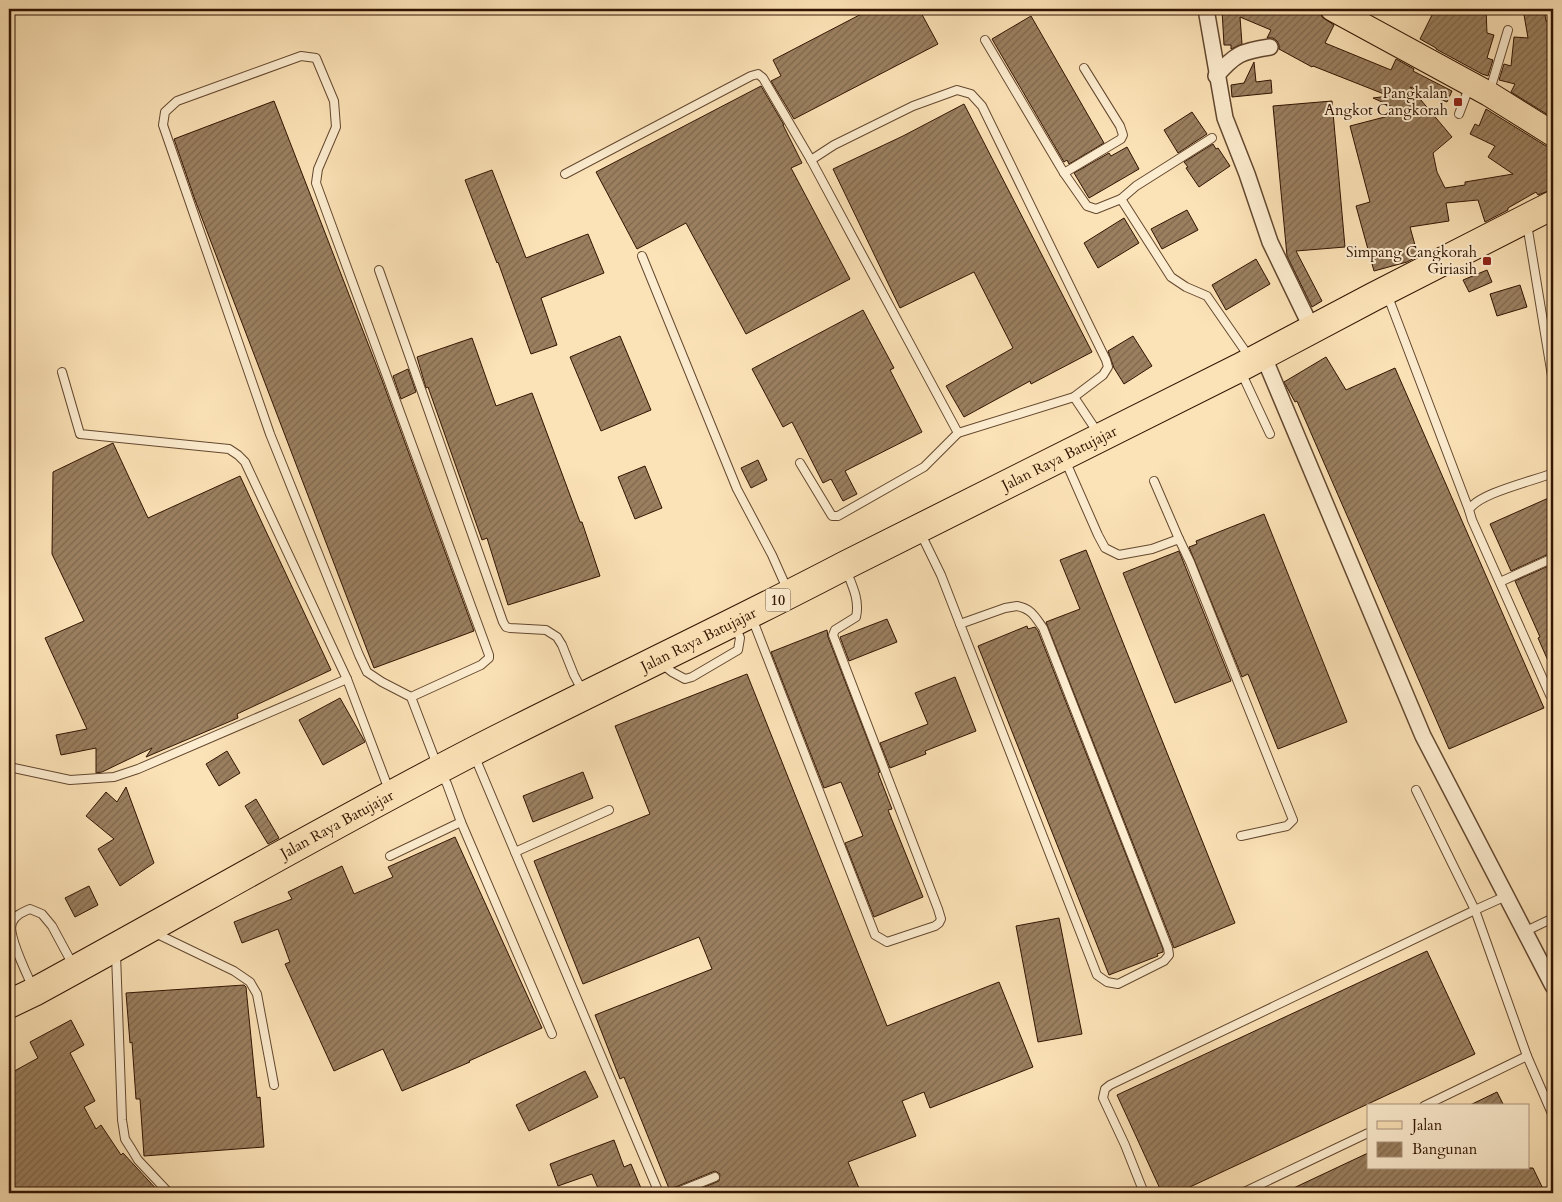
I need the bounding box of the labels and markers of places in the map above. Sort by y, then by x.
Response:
place label: Pangkalan Angkot Cangkorah [1324,83,1449,120]
marker: Pangkalan Angkot Cangkorah [1452,96,1464,108]
place label: Simpang Cangkorah Giriasih [1346,242,1478,279]
marker: Simpang Cangkorah Giriasih [1481,255,1493,267]

